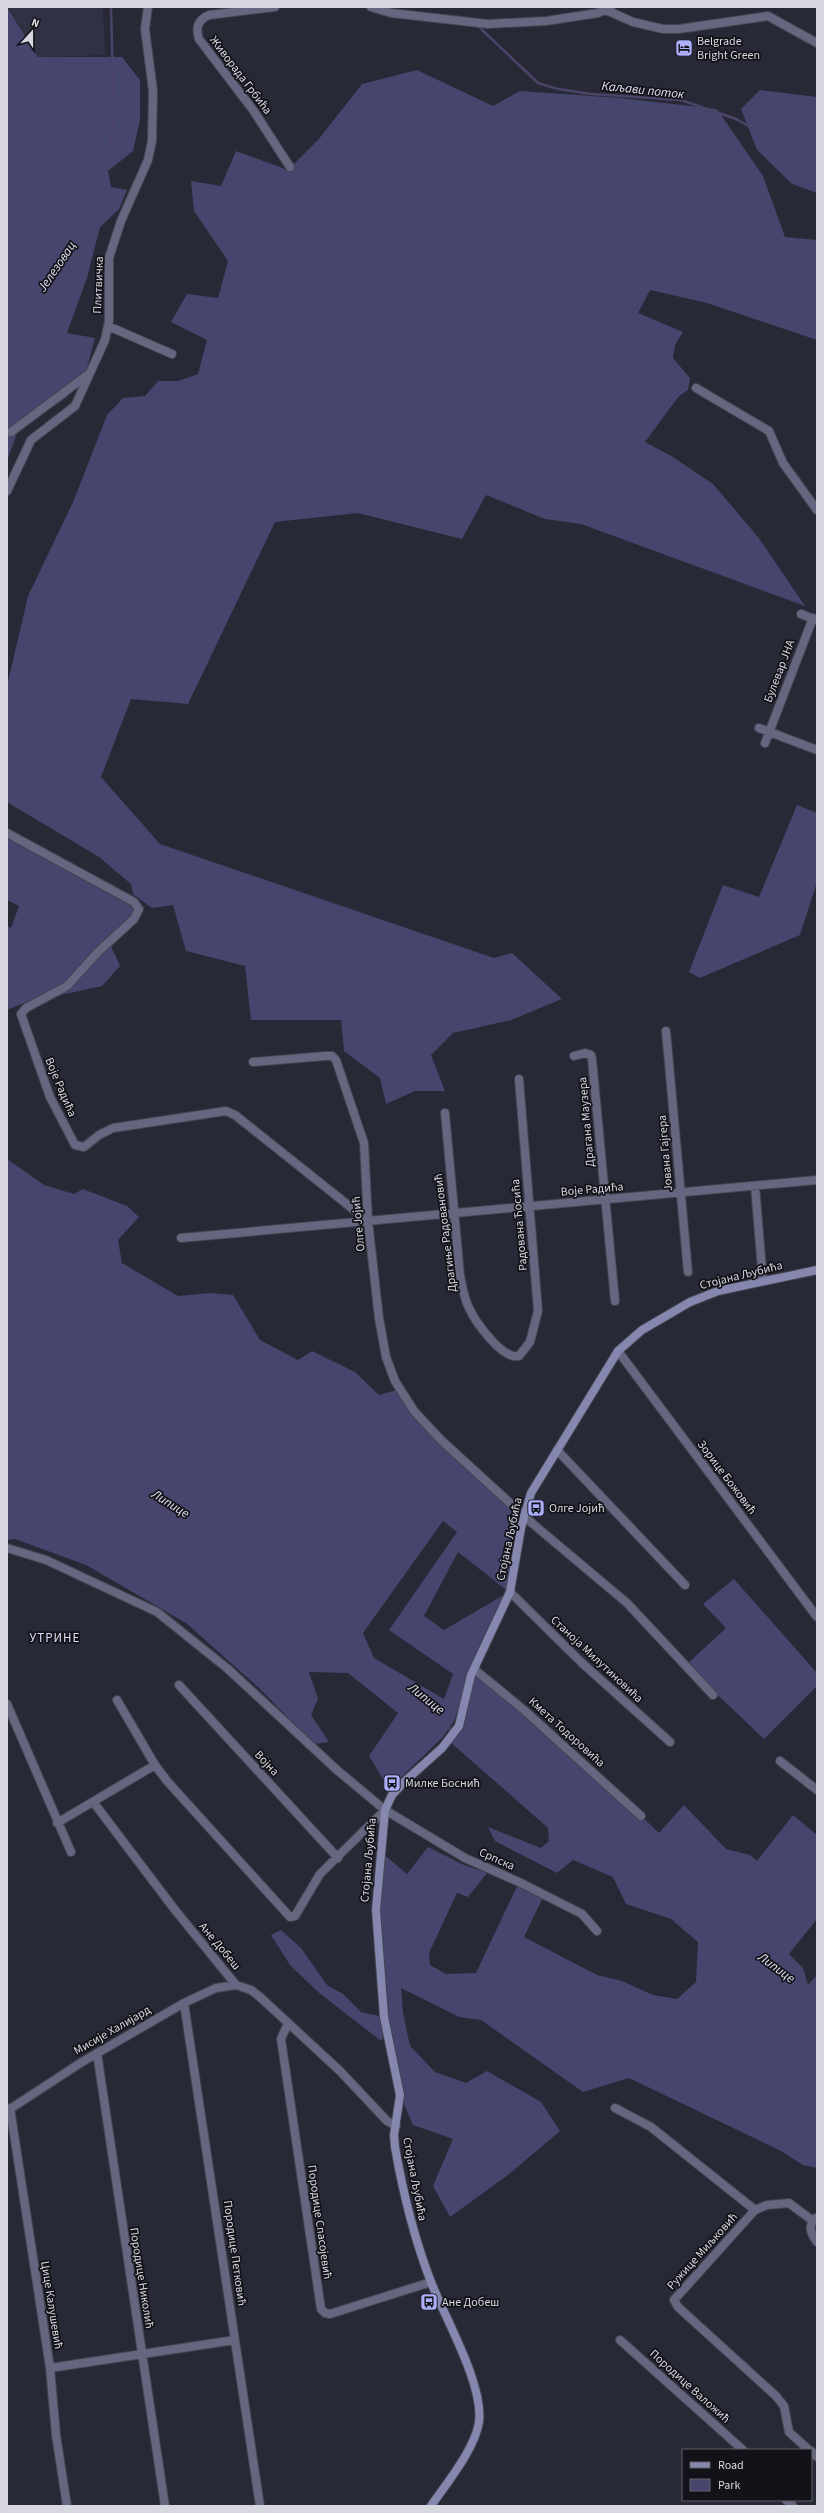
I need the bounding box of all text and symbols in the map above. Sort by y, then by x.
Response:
north arrow [12,12,52,52]
text: N [29,15,42,31]
street label: Живорада Грбића [205,32,276,118]
place label: Belgrade Bright Green [697,33,760,64]
hotel icon: Belgrade Bright Green [674,38,694,58]
water label: Каљави поток [601,77,686,103]
water label: Јелезовац [33,238,80,296]
street label: Плитвичка [89,256,108,314]
street label: Булевар ЈНА [760,637,799,705]
street label: Воје Радића [40,1055,81,1119]
street label: Драгана Маузера [574,1076,599,1168]
street label: Јована Гајгера [654,1114,677,1192]
street label: Драгиње Радовановић [430,1173,461,1293]
street label: Радована Ћосића [507,1178,532,1272]
street label: Воје Радића [560,1178,624,1201]
street label: Олге Јојић [348,1196,369,1252]
street label: Стојана Љубића [698,1257,784,1294]
street label: Зорице Божовић [693,1437,760,1518]
water label: Липице [147,1485,193,1523]
street label: Стојана Љубића [492,1496,527,1582]
bus stop icon: Олге Јојић [526,1498,546,1518]
place label: Олге Јојић [549,1500,605,1517]
street label: Станоја Милутиновића [547,1612,647,1707]
district label: УТРИНЕ [30,1629,80,1647]
water label: Липице [404,1678,448,1719]
street label: Кмета Тодоровића [525,1693,609,1771]
street label: Војна [250,1747,283,1780]
bus stop icon: Милке Боснић [382,1773,402,1793]
place label: Милке Боснић [405,1775,480,1792]
street label: Стојана Љубића [356,1817,381,1903]
street label: Српска [476,1844,517,1875]
street label: Ане Добеш [195,1919,245,1974]
water label: Липице [753,1948,799,1987]
street label: Мисије Халијард [71,2001,154,2059]
street label: Стојана Љубића [398,2136,431,2222]
street label: Породице Спасојевић [303,2164,336,2280]
street label: Породице Петковић [219,2199,250,2307]
street label: Ружице Миљковић [663,2209,742,2294]
street label: Породице Николић [125,2226,158,2330]
street label: Цице Калушевић [36,2260,67,2350]
bus stop icon: Ане Добеш [419,2292,439,2312]
place label: Ане Добеш [442,2294,499,2311]
street label: Породице Валожић [646,2346,734,2427]
legend [682,2449,812,2501]
text: Road [718,2457,744,2474]
text: Park [718,2477,740,2494]

